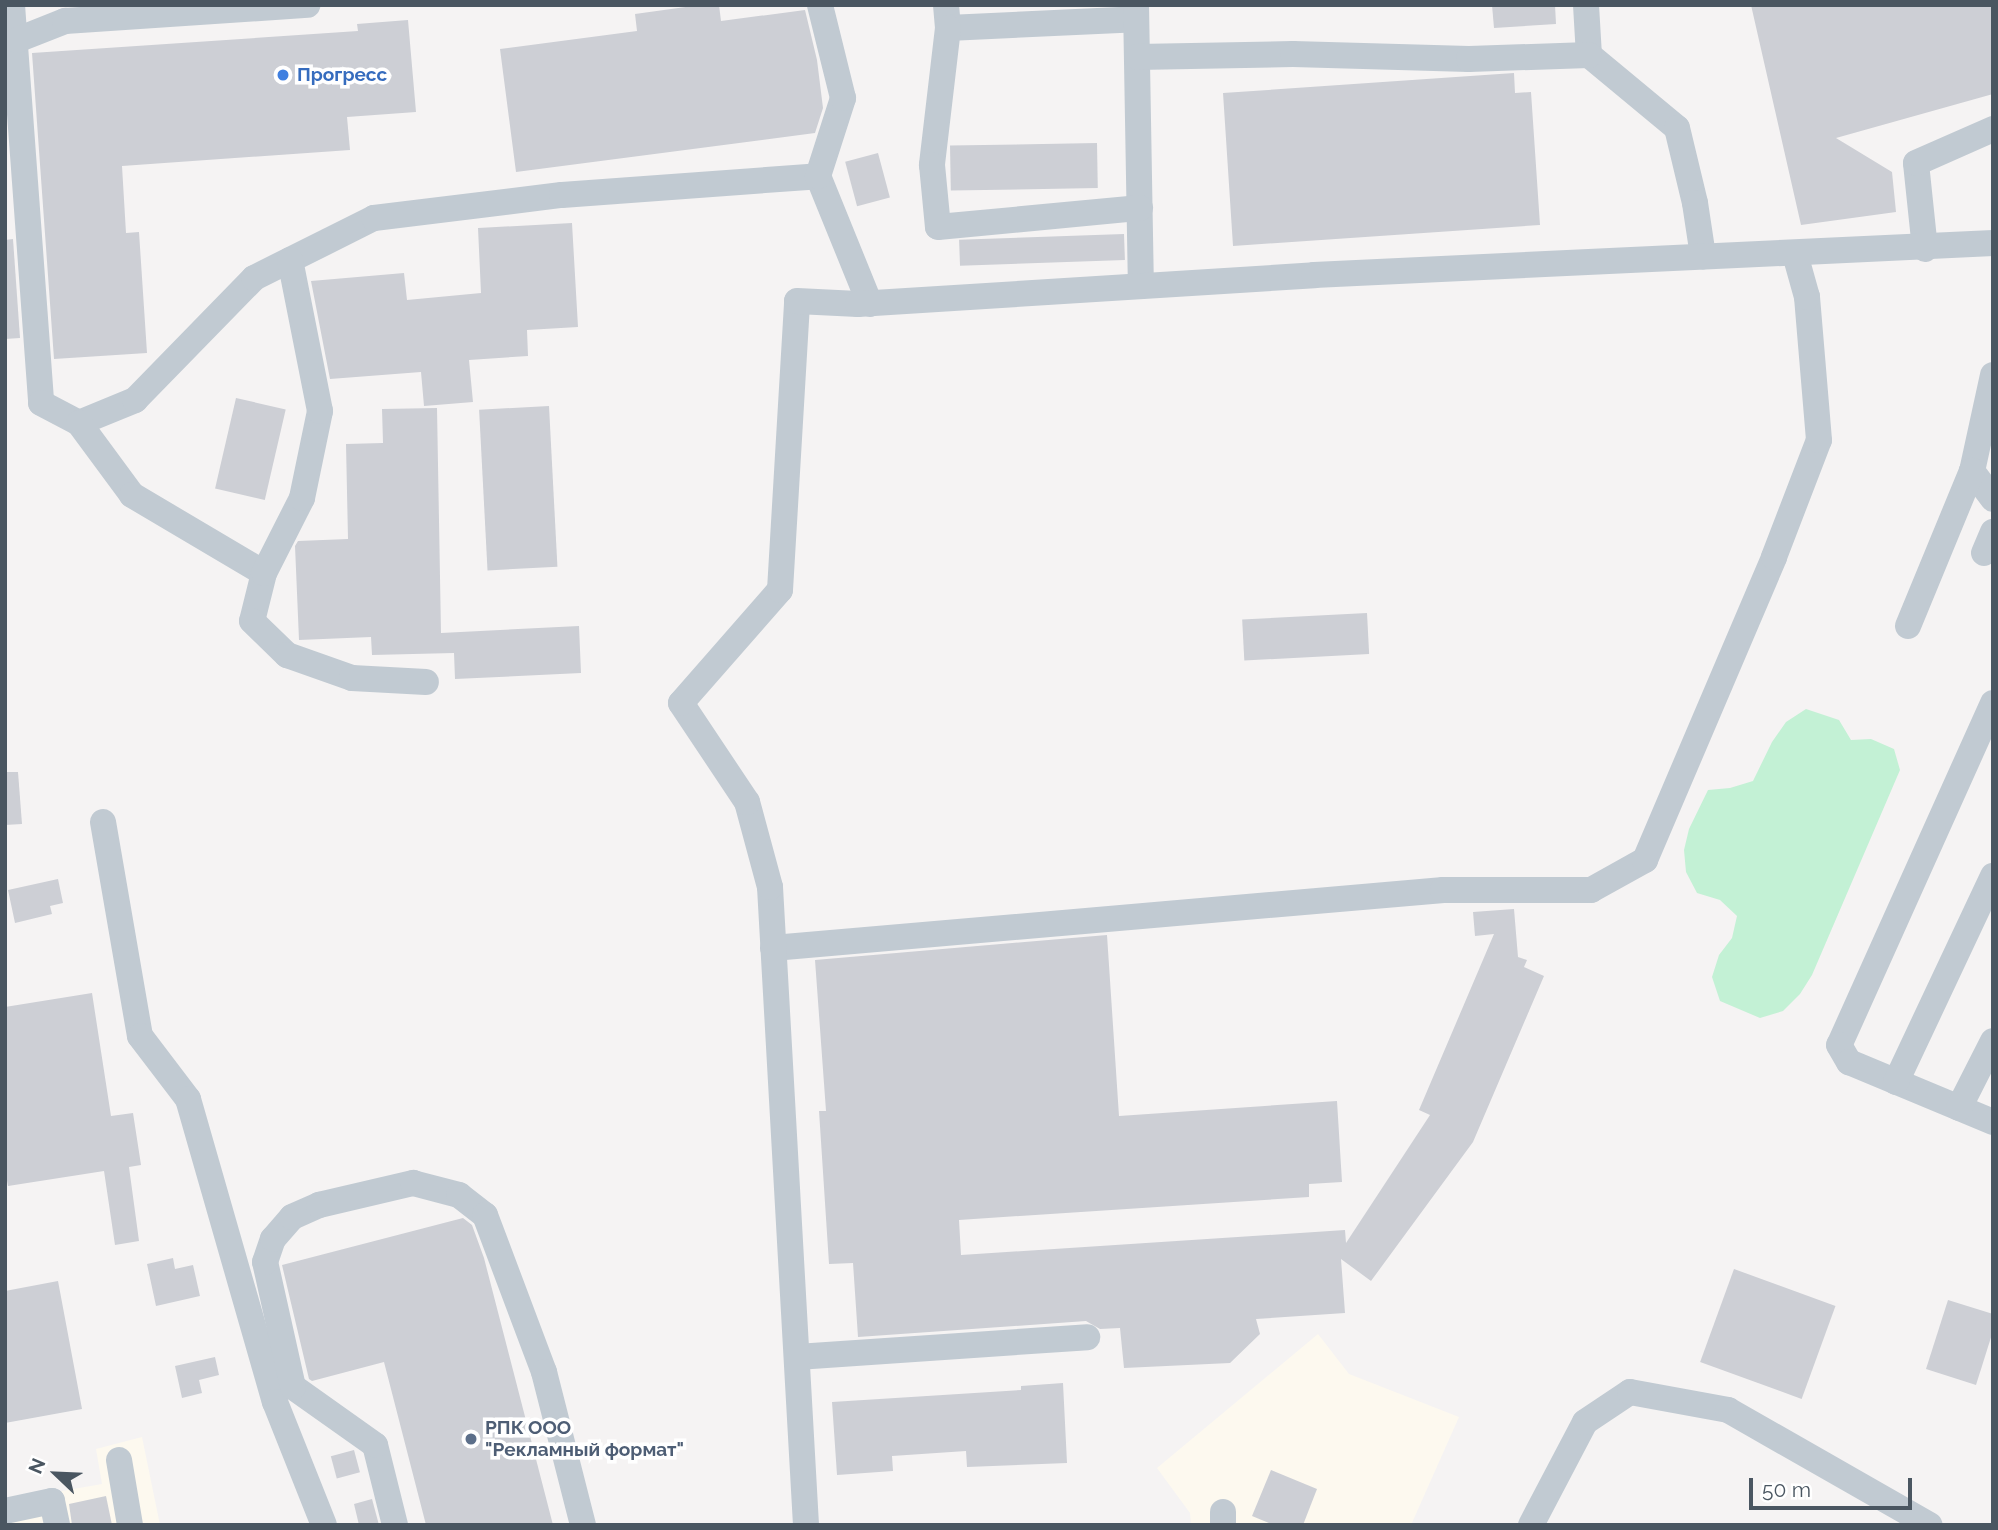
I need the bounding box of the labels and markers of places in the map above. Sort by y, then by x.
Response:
place label: Прогресс [297,64,387,86]
marker: Прогресс [275,67,291,83]
place label: РПК ООО "Рекламный формат" [485,1417,684,1461]
marker: РПК ООО "Рекламный формат" [463,1431,479,1447]

